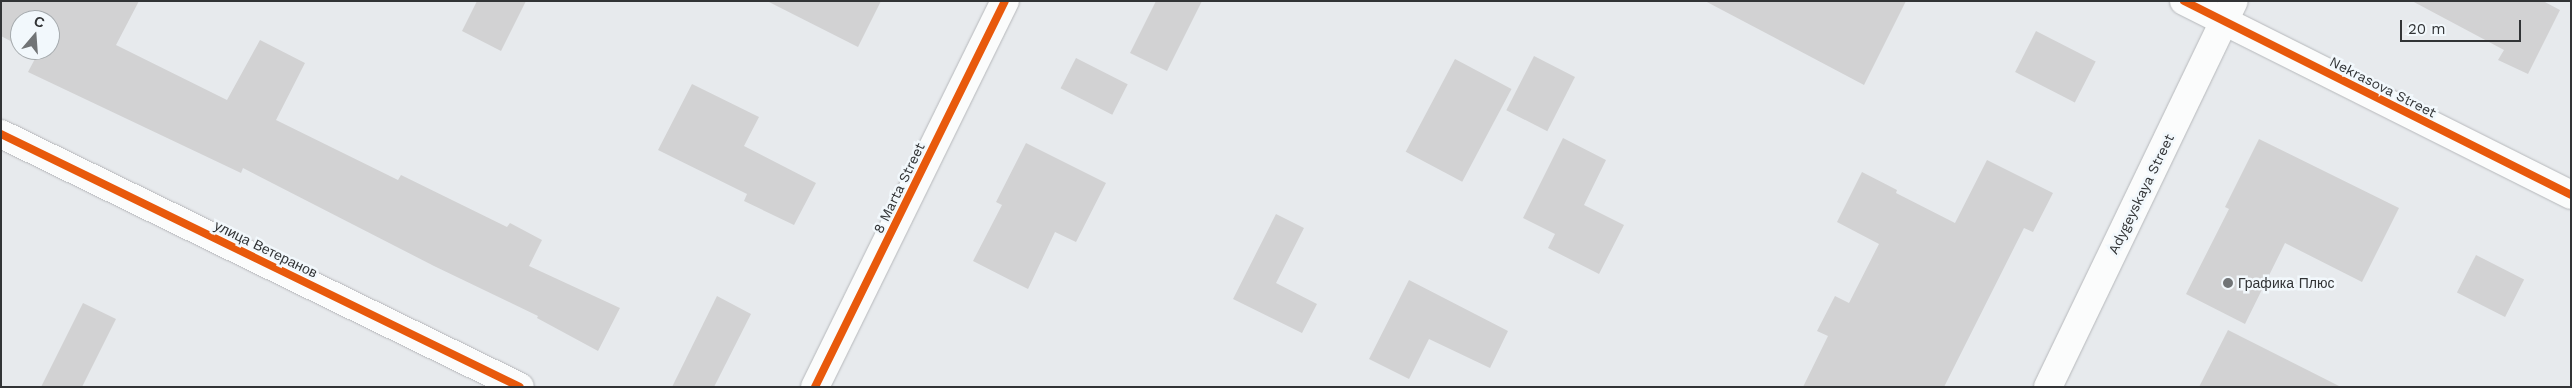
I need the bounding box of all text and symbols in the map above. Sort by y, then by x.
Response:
north arrow [10,10,60,60]
scale bar [2402,10,2523,42]
text: С [32,13,47,31]
text: 20 m [2408,20,2446,38]
street label: Nekrasova Street [2327,53,2439,121]
street label: Adygeyskaya Street [2105,131,2177,257]
street label: 8 Marta Street [870,140,928,236]
street label: улица Ветеранов [212,217,320,281]
place label: Графика Плюс [2238,275,2334,291]
marker: Графика Плюс [2222,277,2234,289]

